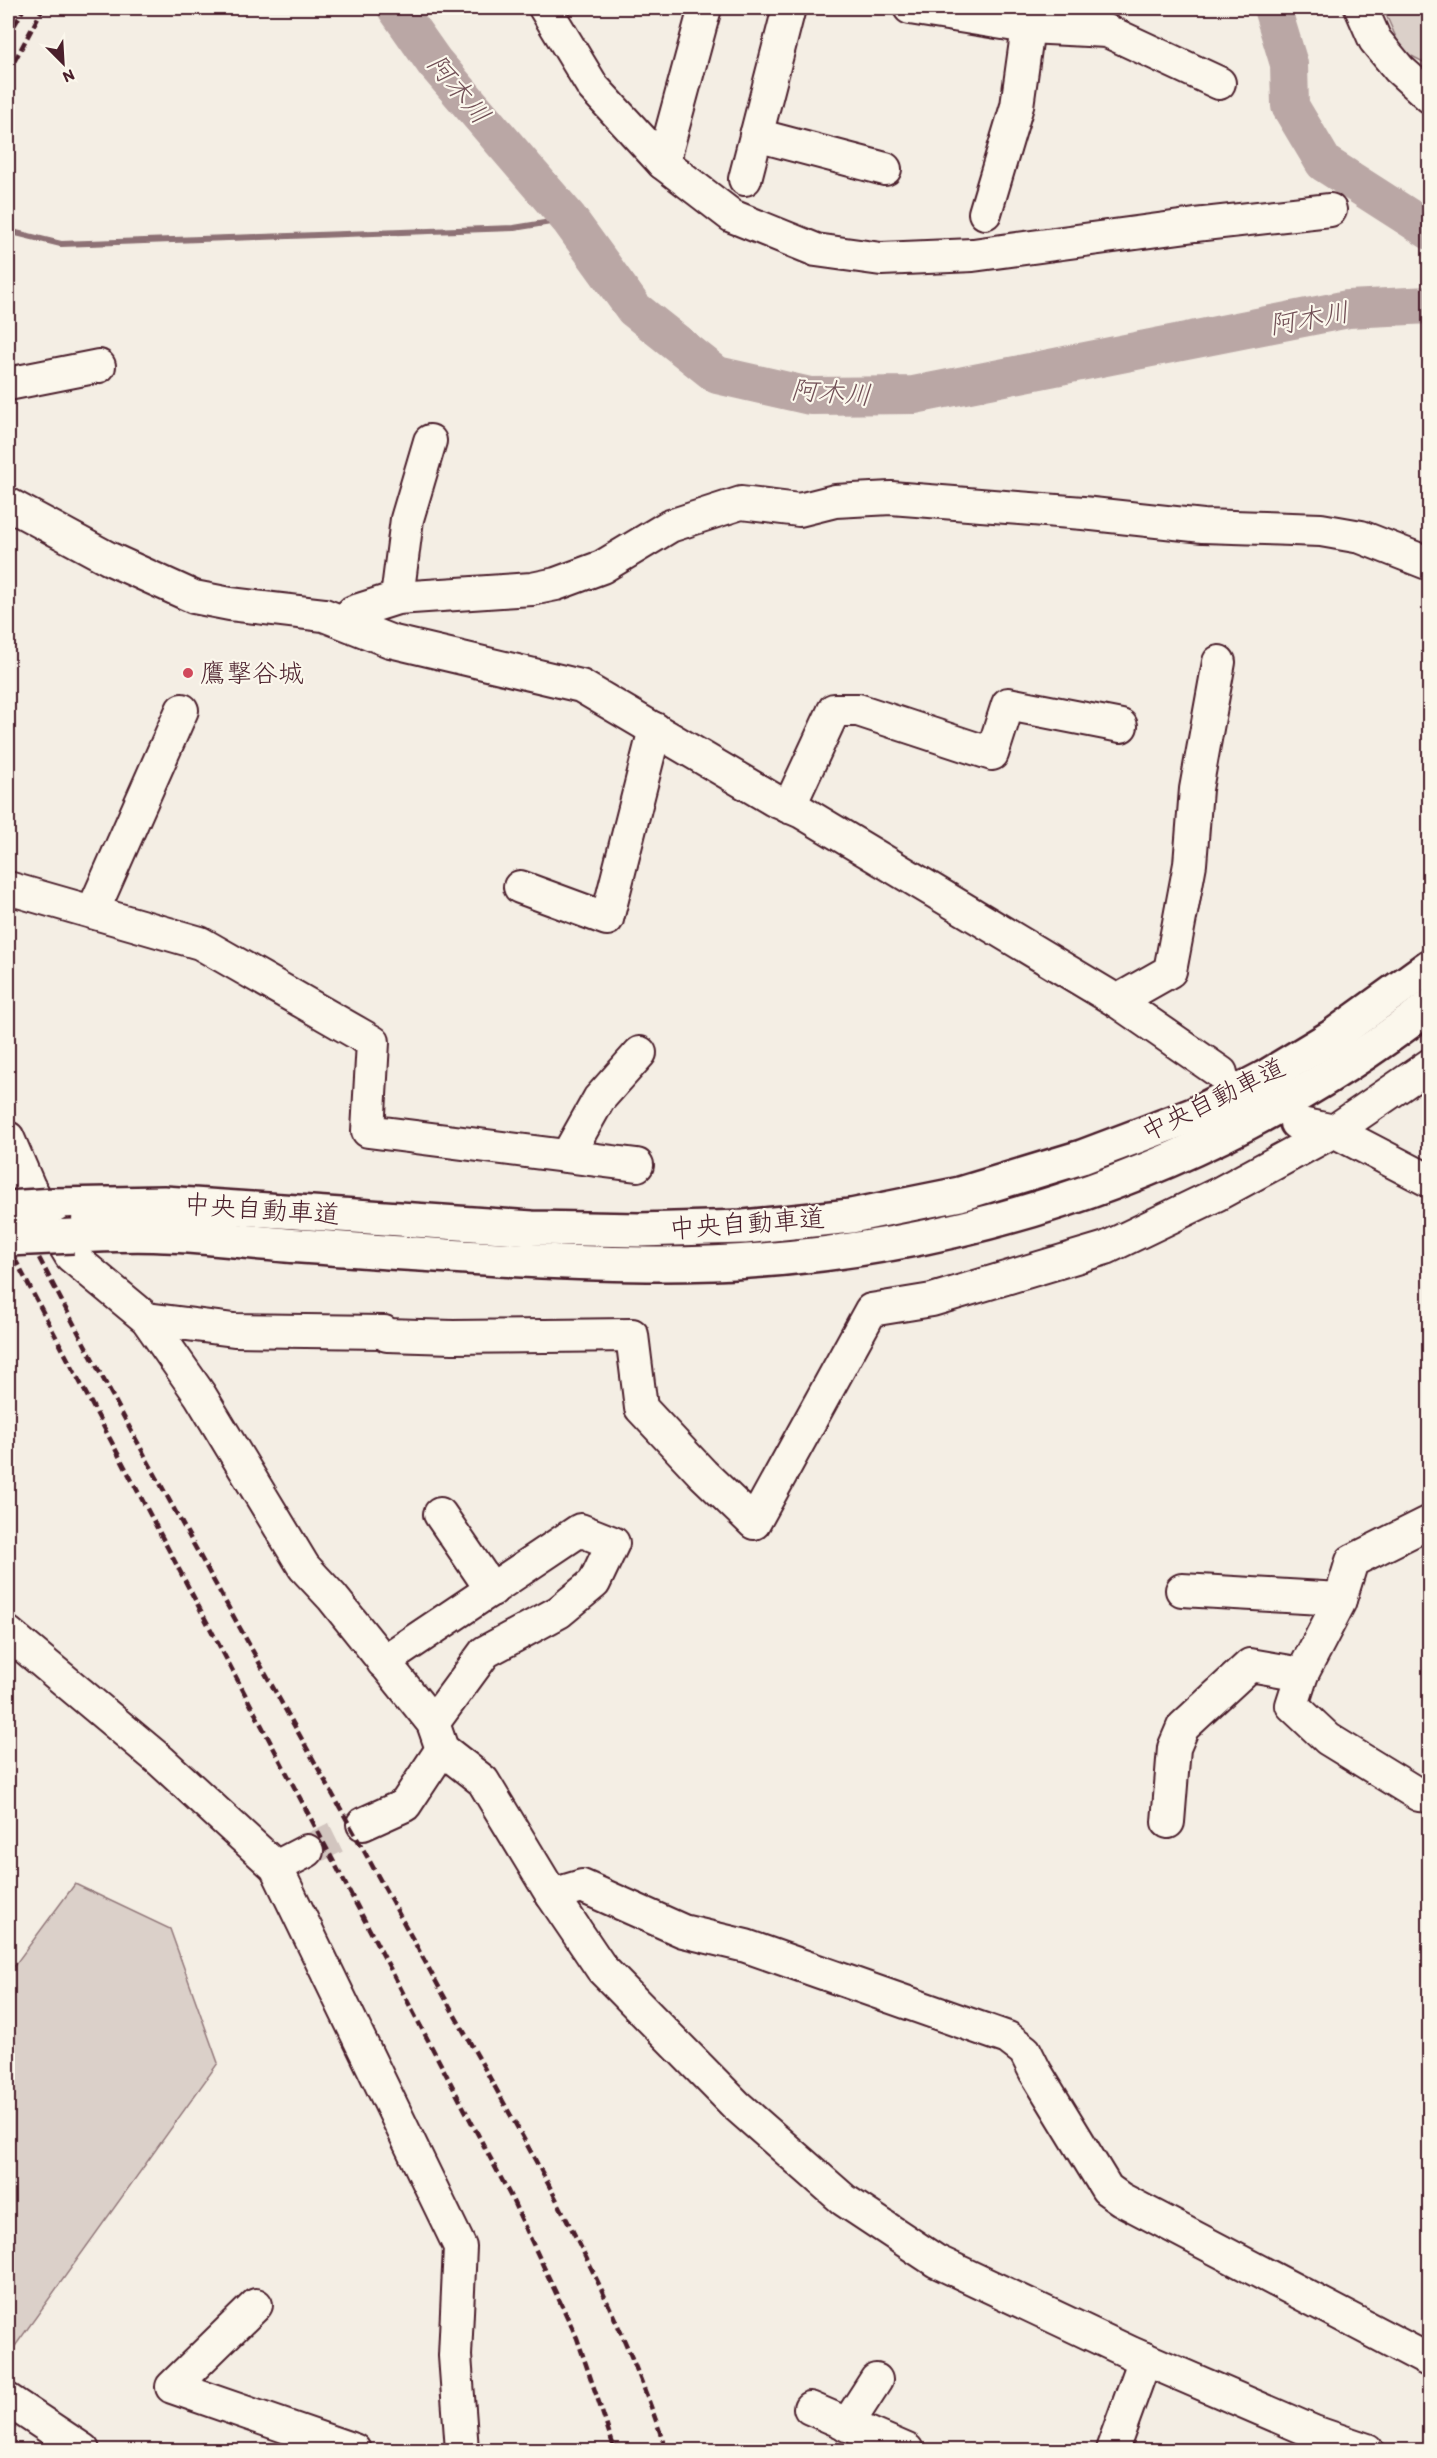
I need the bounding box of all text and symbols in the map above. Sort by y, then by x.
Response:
north arrow [33,33,93,93]
water label: 阿木川 [420,47,498,131]
text: N [60,65,78,87]
water label: 阿木川 [1266,295,1352,341]
water label: 阿木川 [789,373,873,411]
place label: 鷹撃谷城 [200,657,304,689]
marker: 鷹撃谷城 [181,666,195,680]
street label: 中央自動車道 [1136,1050,1290,1148]
street label: 中央自動車道 [183,1188,341,1230]
street label: 中央自動車道 [668,1202,826,1244]

